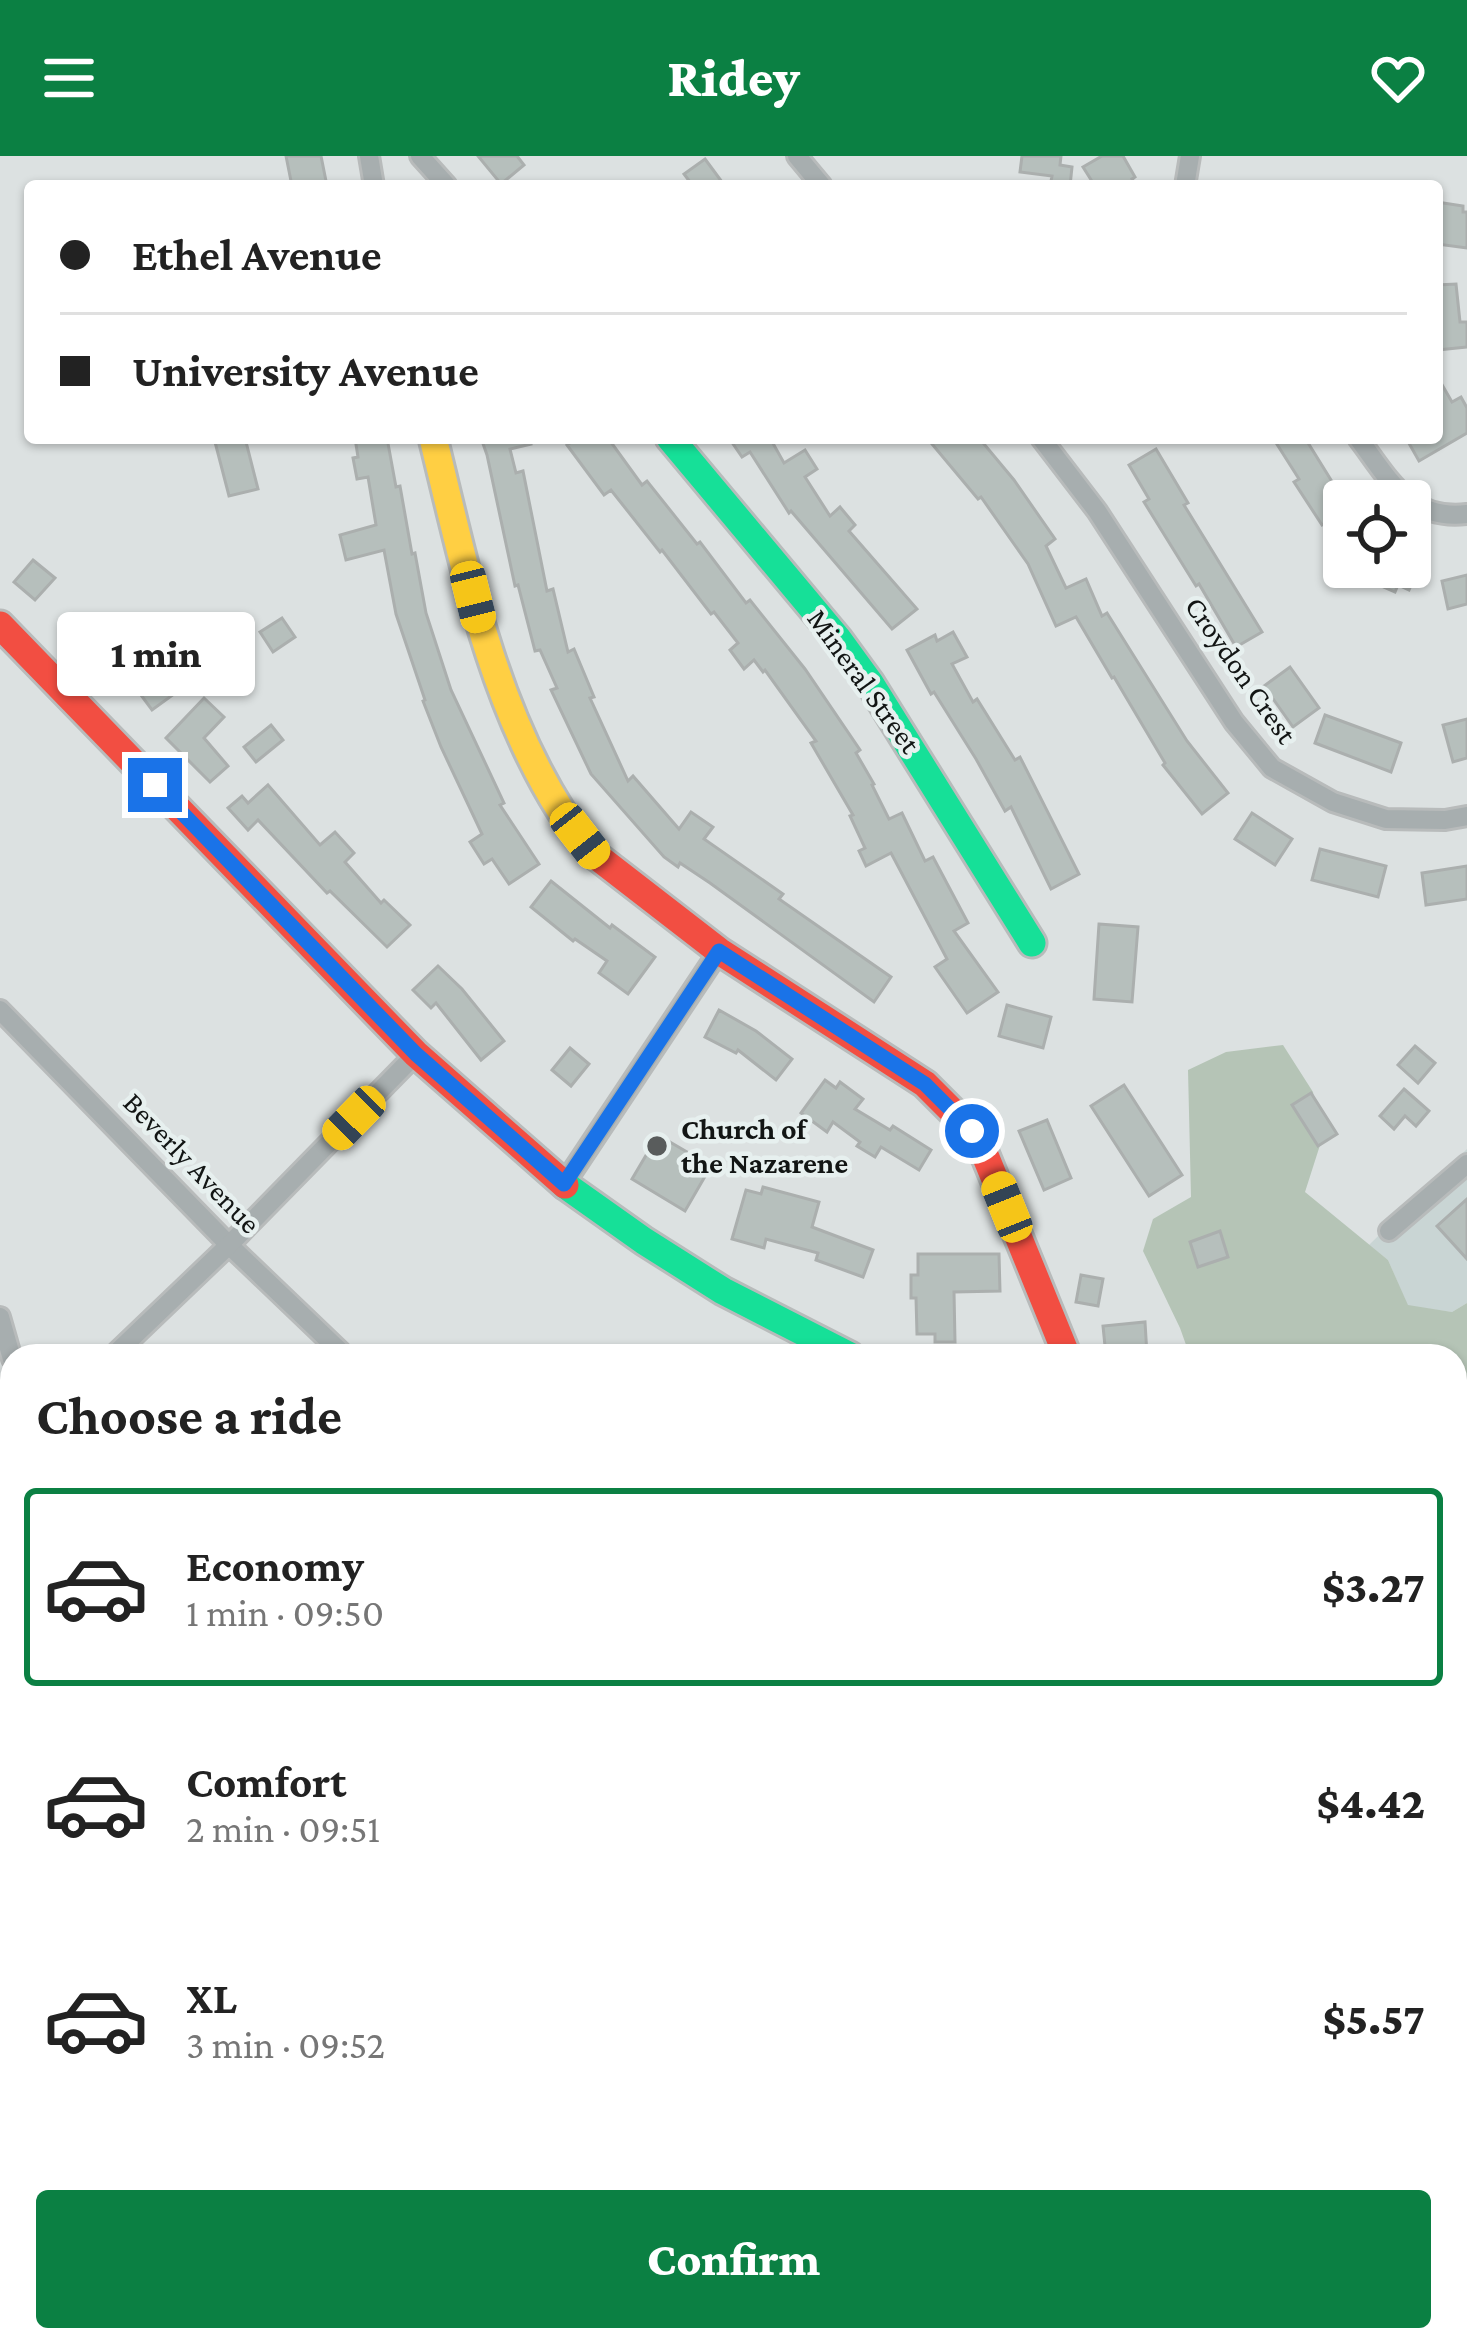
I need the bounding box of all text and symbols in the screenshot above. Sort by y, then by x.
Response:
icon: menu [36,45,102,111]
icon: heart [1365,45,1431,111]
text: Ridey [667,48,800,108]
text: Ethel Avenue [132,230,382,280]
text: University Avenue [132,346,479,396]
map controls [1323,480,1431,588]
button: locate [1323,480,1431,588]
car [447,558,499,636]
street label: Croydon Crest [1178,590,1305,751]
street label: Mineral Street [801,602,928,760]
callout: 1 min [56,611,254,695]
text: 1 min [110,632,202,675]
route end [128,758,182,812]
car [544,797,616,875]
car [316,1080,392,1156]
street label: Beverly Avenue [116,1086,268,1240]
route start [945,1104,999,1158]
place label: Church of the Nazarene [681,1112,848,1179]
marker: Church of the Nazarene [644,1133,670,1159]
car [977,1167,1037,1247]
text: Choose a ride [36,1386,342,1446]
icon: car [42,1533,150,1641]
text: Economy [186,1541,364,1591]
text: $3.27 [1322,1562,1425,1612]
text: 1 min · 09:50 [186,1591,384,1634]
icon: car [42,1749,150,1857]
text: Comfort [186,1757,347,1807]
text: $4.42 [1316,1778,1425,1828]
text: 2 min · 09:51 [186,1807,380,1850]
icon: car [42,1965,150,2073]
text: XL [186,1973,237,2023]
text: $5.57 [1322,1994,1425,2044]
text: 3 min · 09:52 [186,2023,385,2066]
button: Confirm [36,2190,1431,2328]

